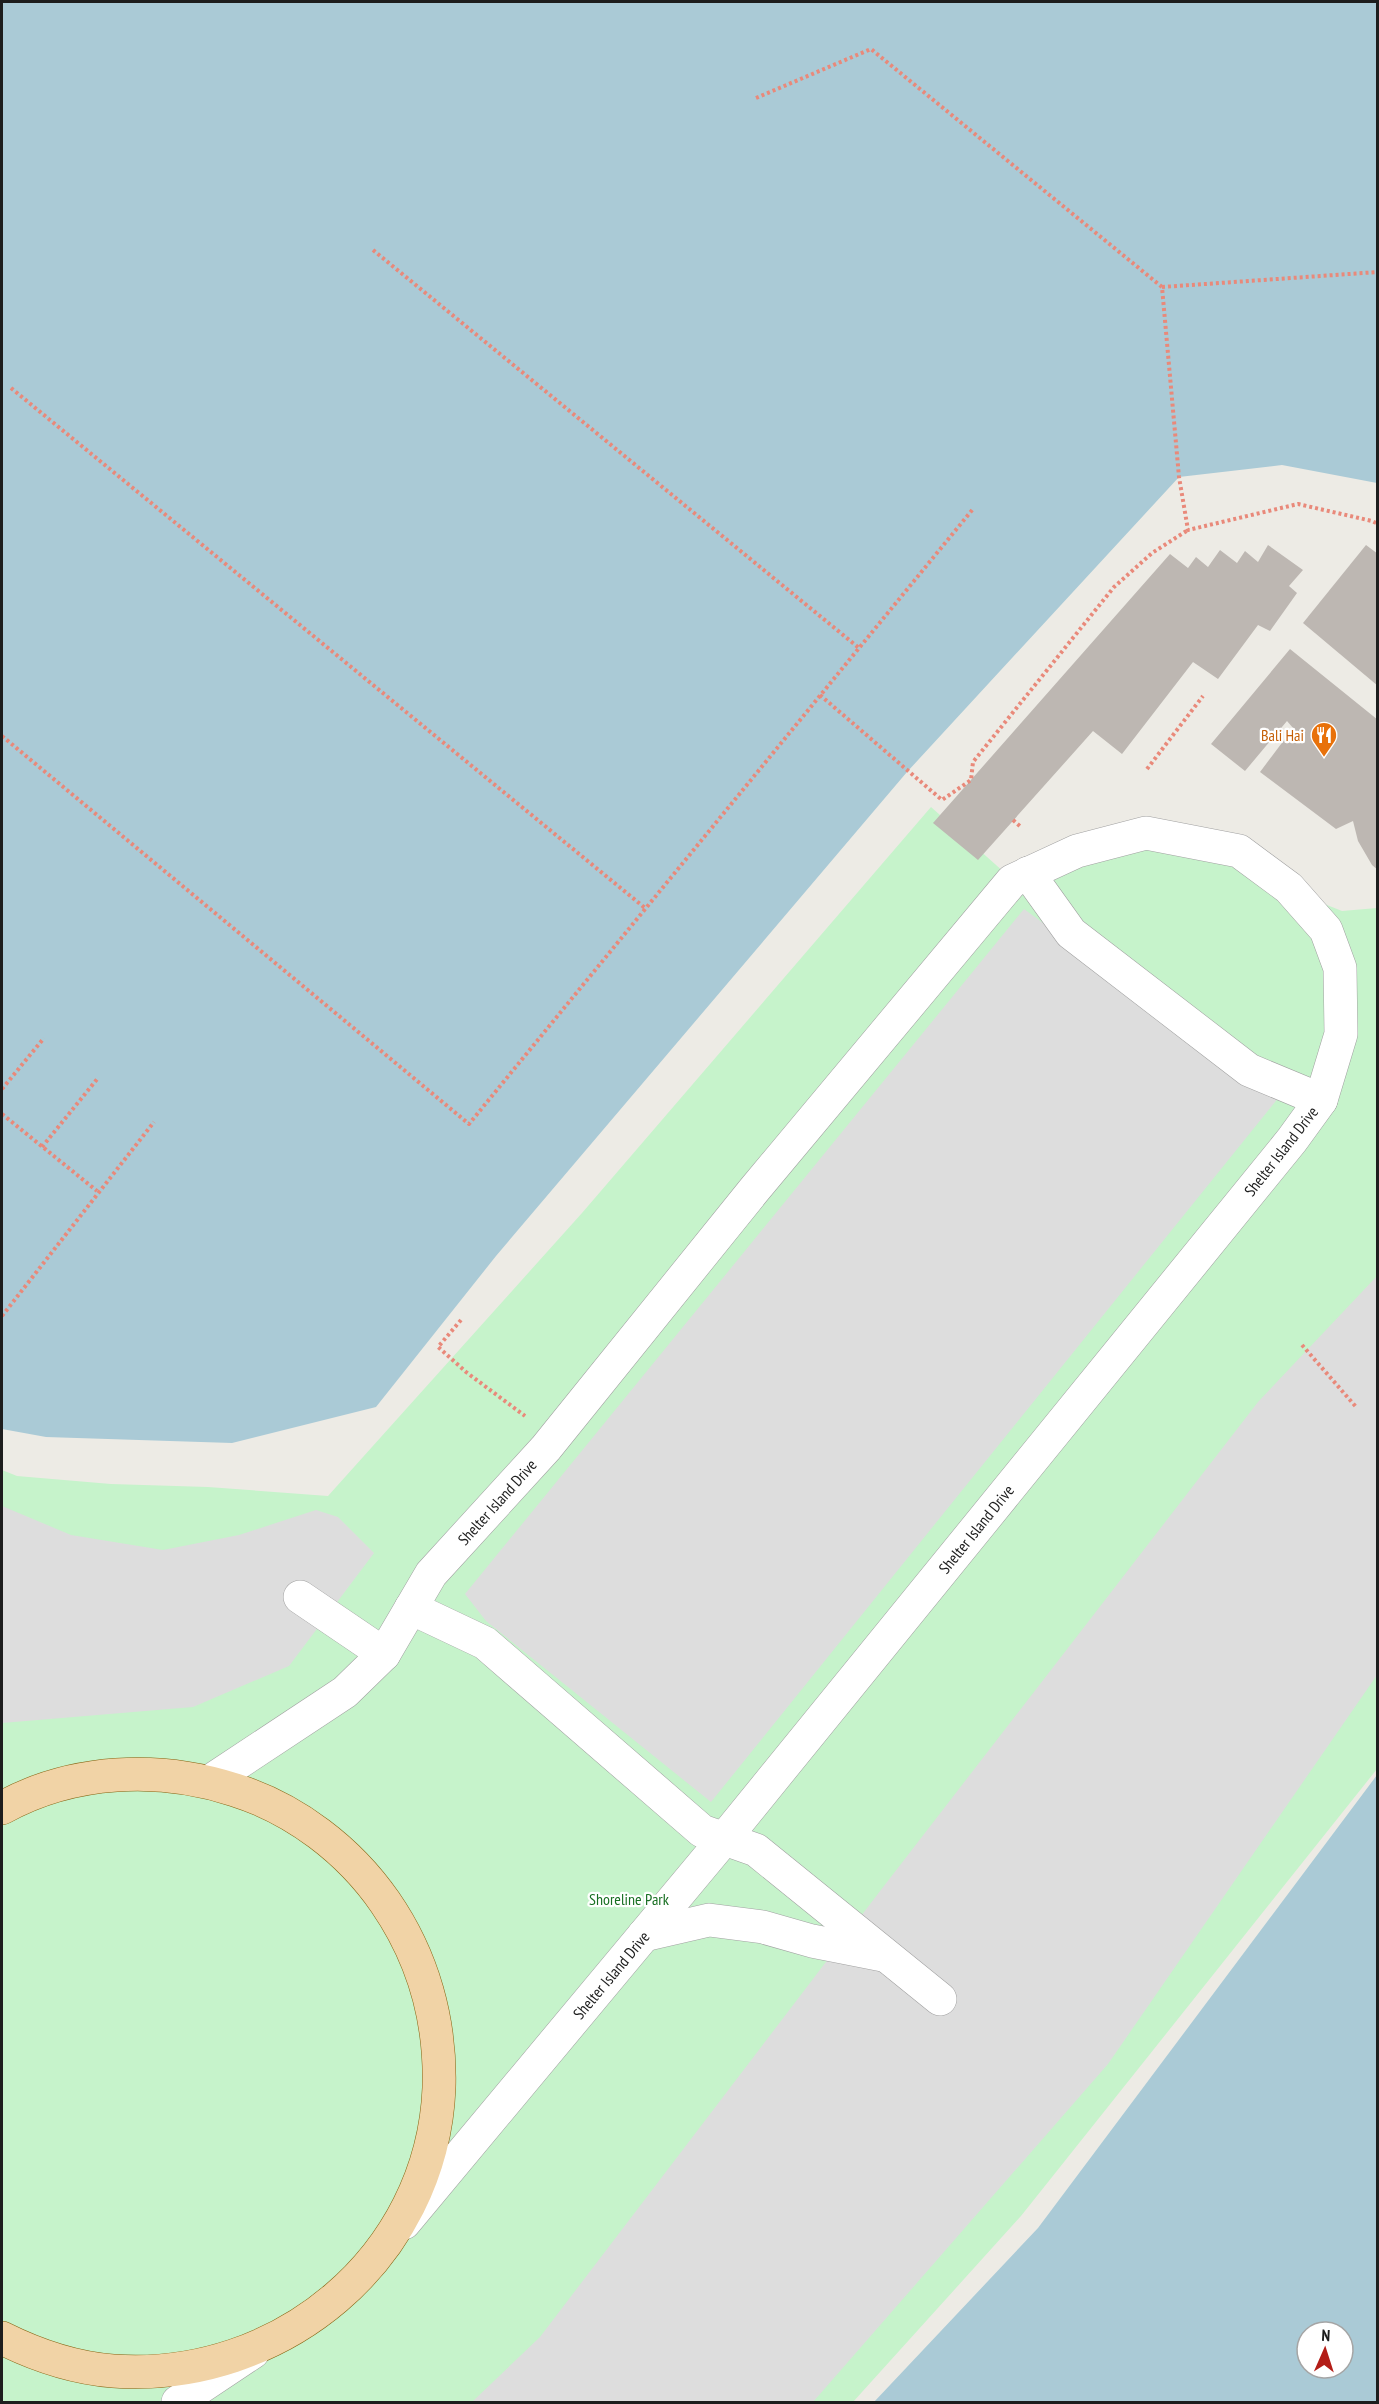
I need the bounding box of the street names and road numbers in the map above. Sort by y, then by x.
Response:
street label: Shelter Island Drive [1240,1102,1322,1200]
street label: Shelter Island Drive [453,1455,541,1549]
street label: Shelter Island Drive [934,1481,1018,1577]
street label: Shelter Island Drive [568,1927,654,2023]

